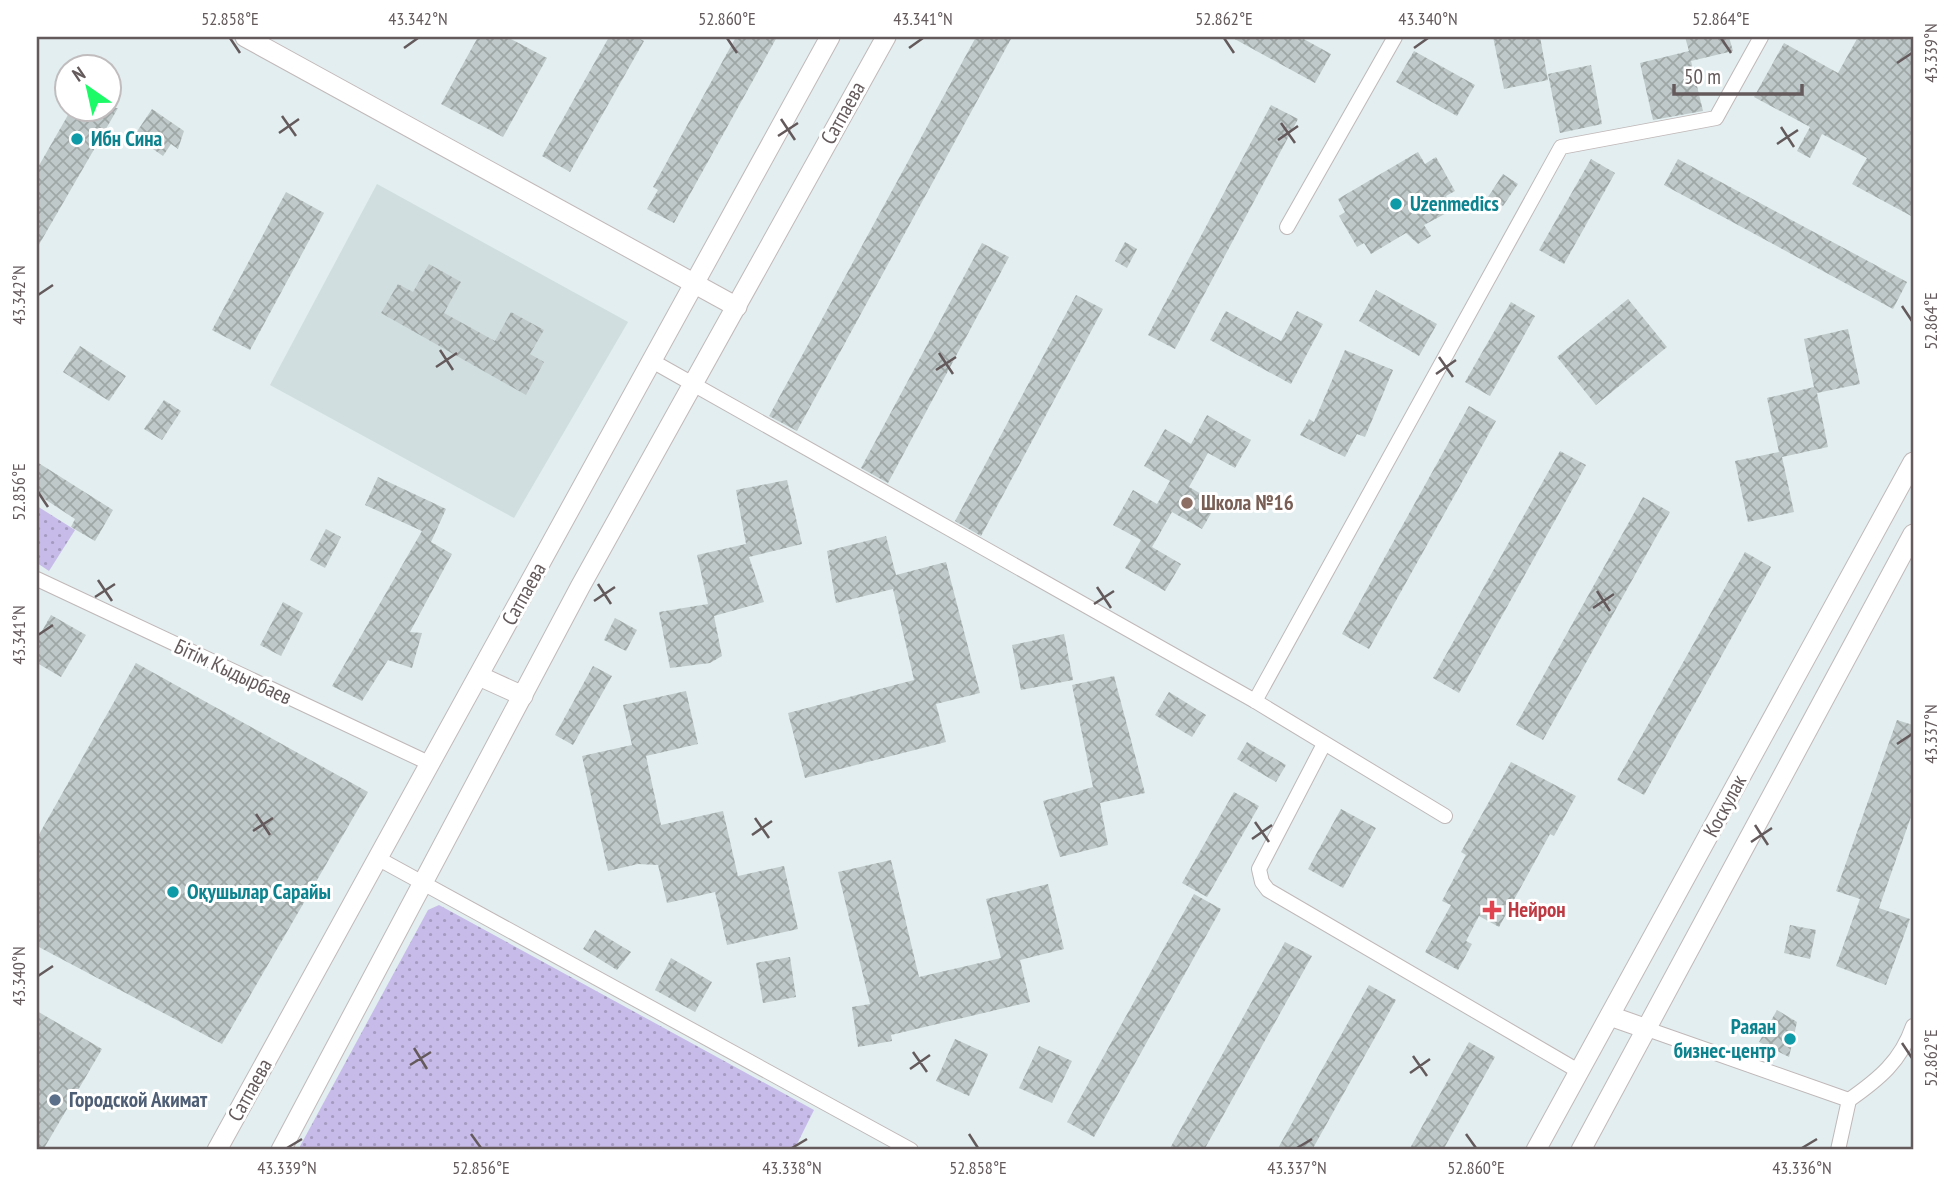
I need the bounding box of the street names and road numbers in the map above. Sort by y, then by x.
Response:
street label: Сатпаева [814,77,871,149]
street label: Сатпаева [495,558,552,630]
street label: Бiтiм Кыдырбаев [170,633,296,711]
street label: Коскулак [1697,770,1752,842]
street label: Сатпаева [221,1054,278,1126]

